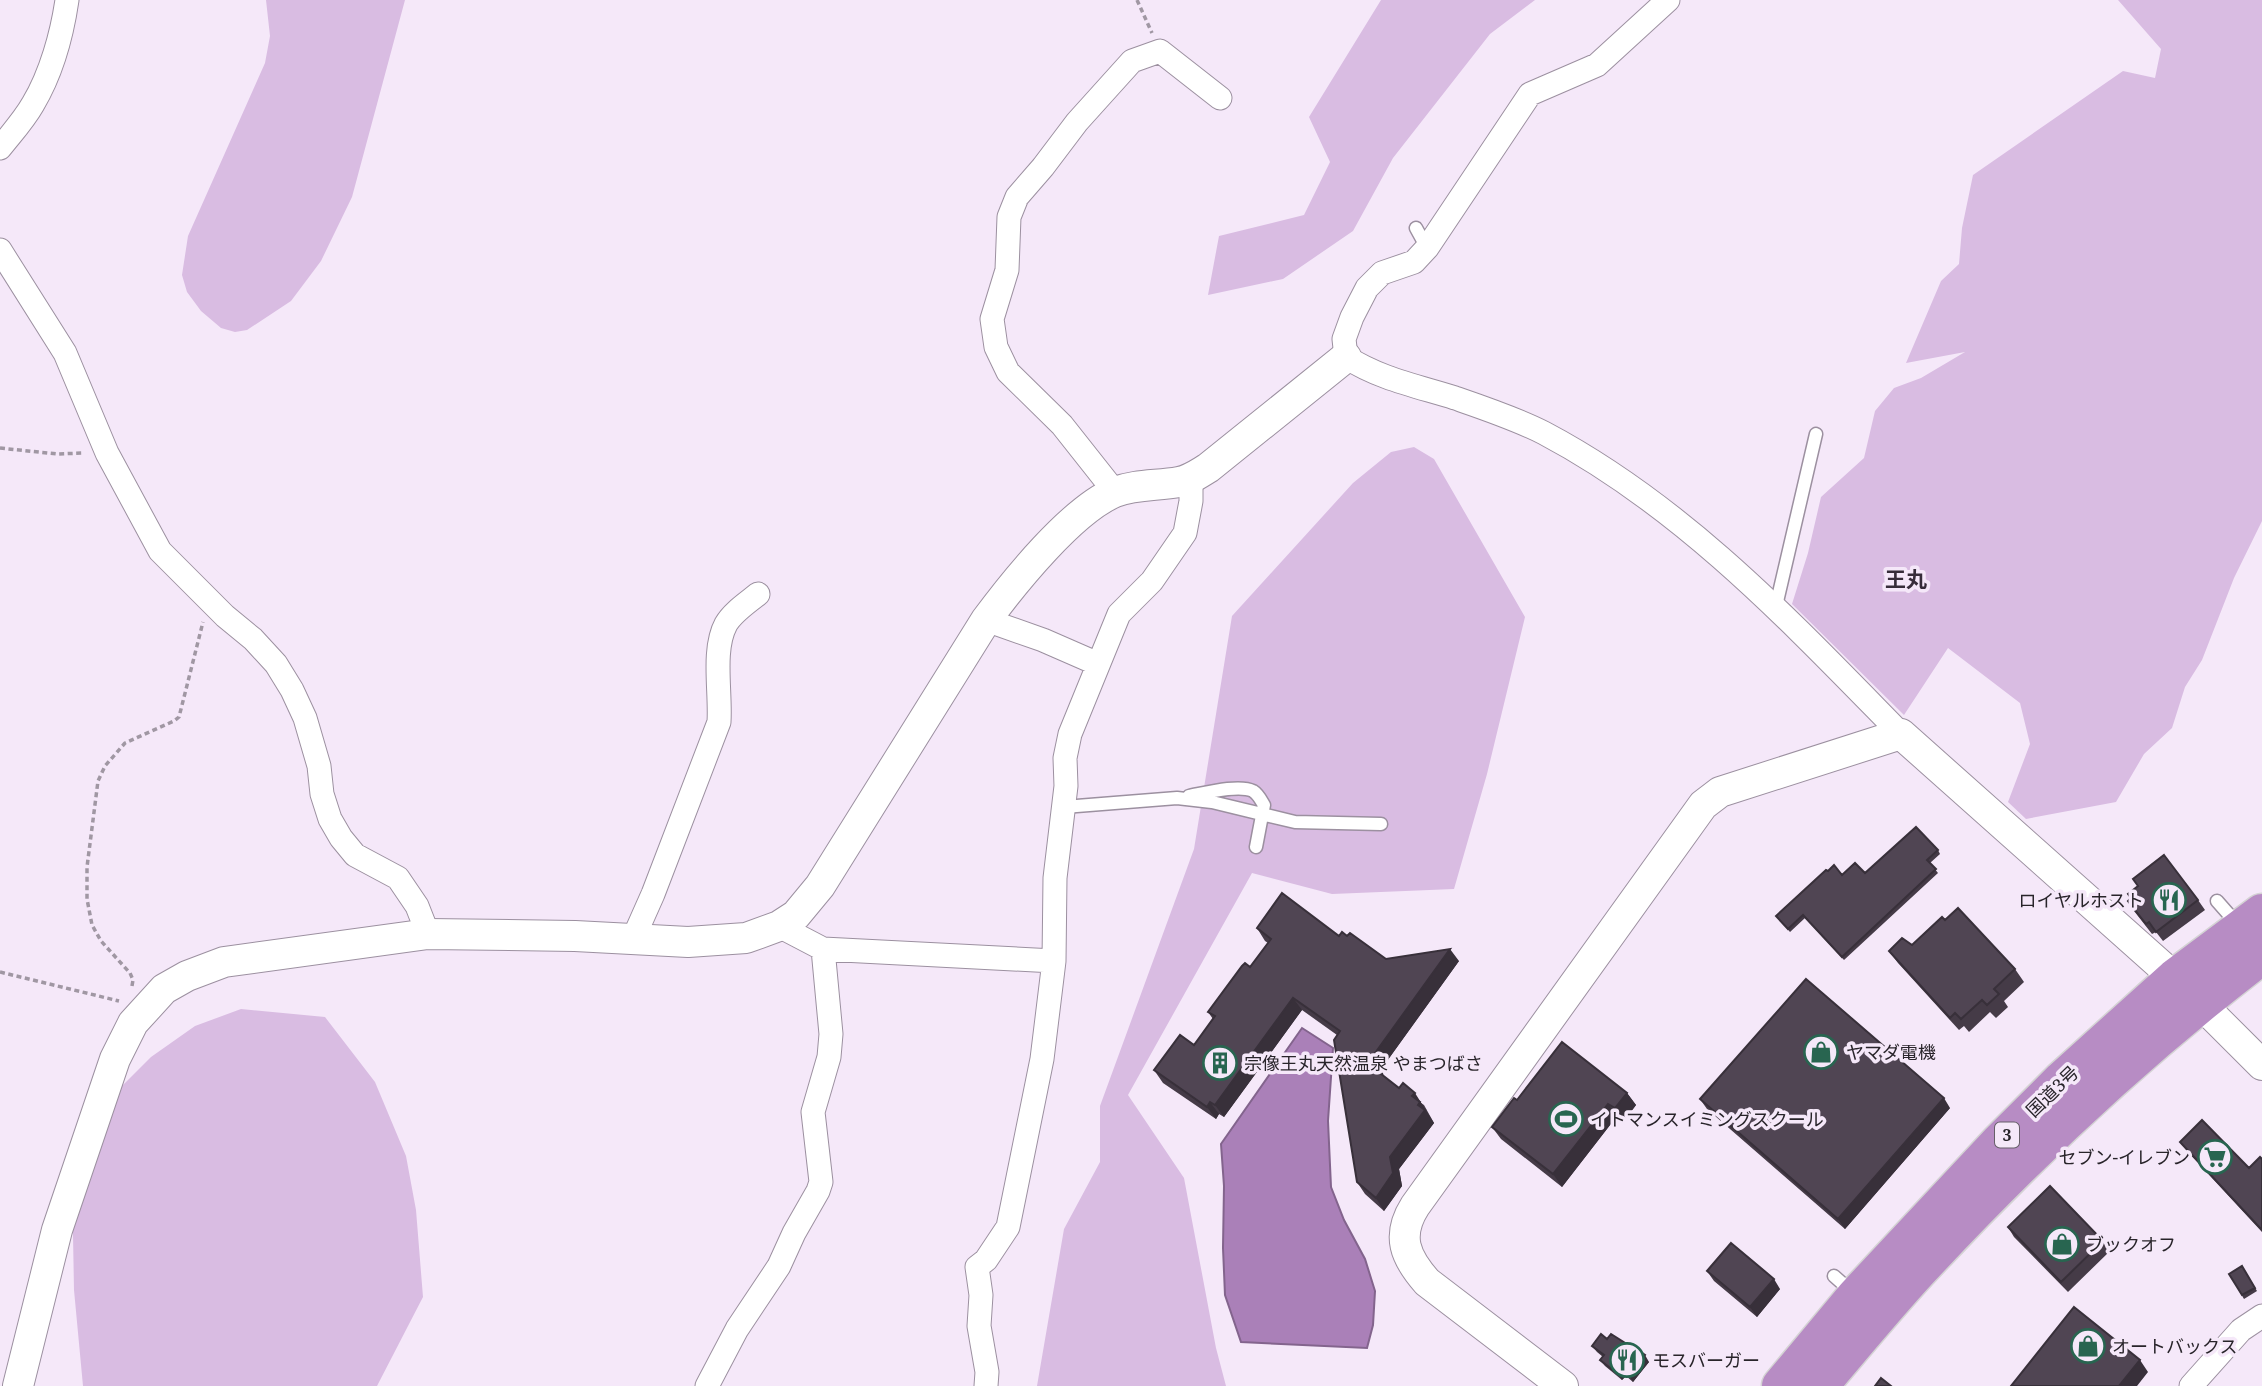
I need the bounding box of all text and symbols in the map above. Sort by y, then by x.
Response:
district label: 王丸 [1885,565,1927,593]
restaurant icon: ロイヤルホスト [2150,881,2188,919]
place label: ロイヤルホスト [2019,888,2144,912]
shop icon: ヤマダ電機 [1802,1033,1840,1071]
place label: ヤマダ電機 [1846,1040,1936,1064]
building icon: 宗像王丸天然温泉 やまつばさ [1201,1044,1239,1082]
place label: 宗像王丸天然温泉 やまつばさ [1244,1051,1483,1075]
street label: 国道3号 [2021,1060,2083,1122]
sports icon: イトマンスイミングスクール [1547,1100,1585,1138]
place label: イトマンスイミングスクール [1590,1107,1824,1131]
road number: 3 [1995,1122,2019,1148]
supermarket icon: セブン-イレブン [2196,1138,2234,1176]
place label: セブン-イレブン [2058,1145,2190,1169]
shop icon: ブックオフ [2043,1225,2081,1263]
place label: ブックオフ [2086,1232,2176,1256]
shop icon: オートバックス [2069,1327,2107,1365]
place label: オートバックス [2112,1334,2237,1358]
restaurant icon: モスバーガー [1608,1341,1646,1379]
place label: モスバーガー [1652,1348,1760,1372]

